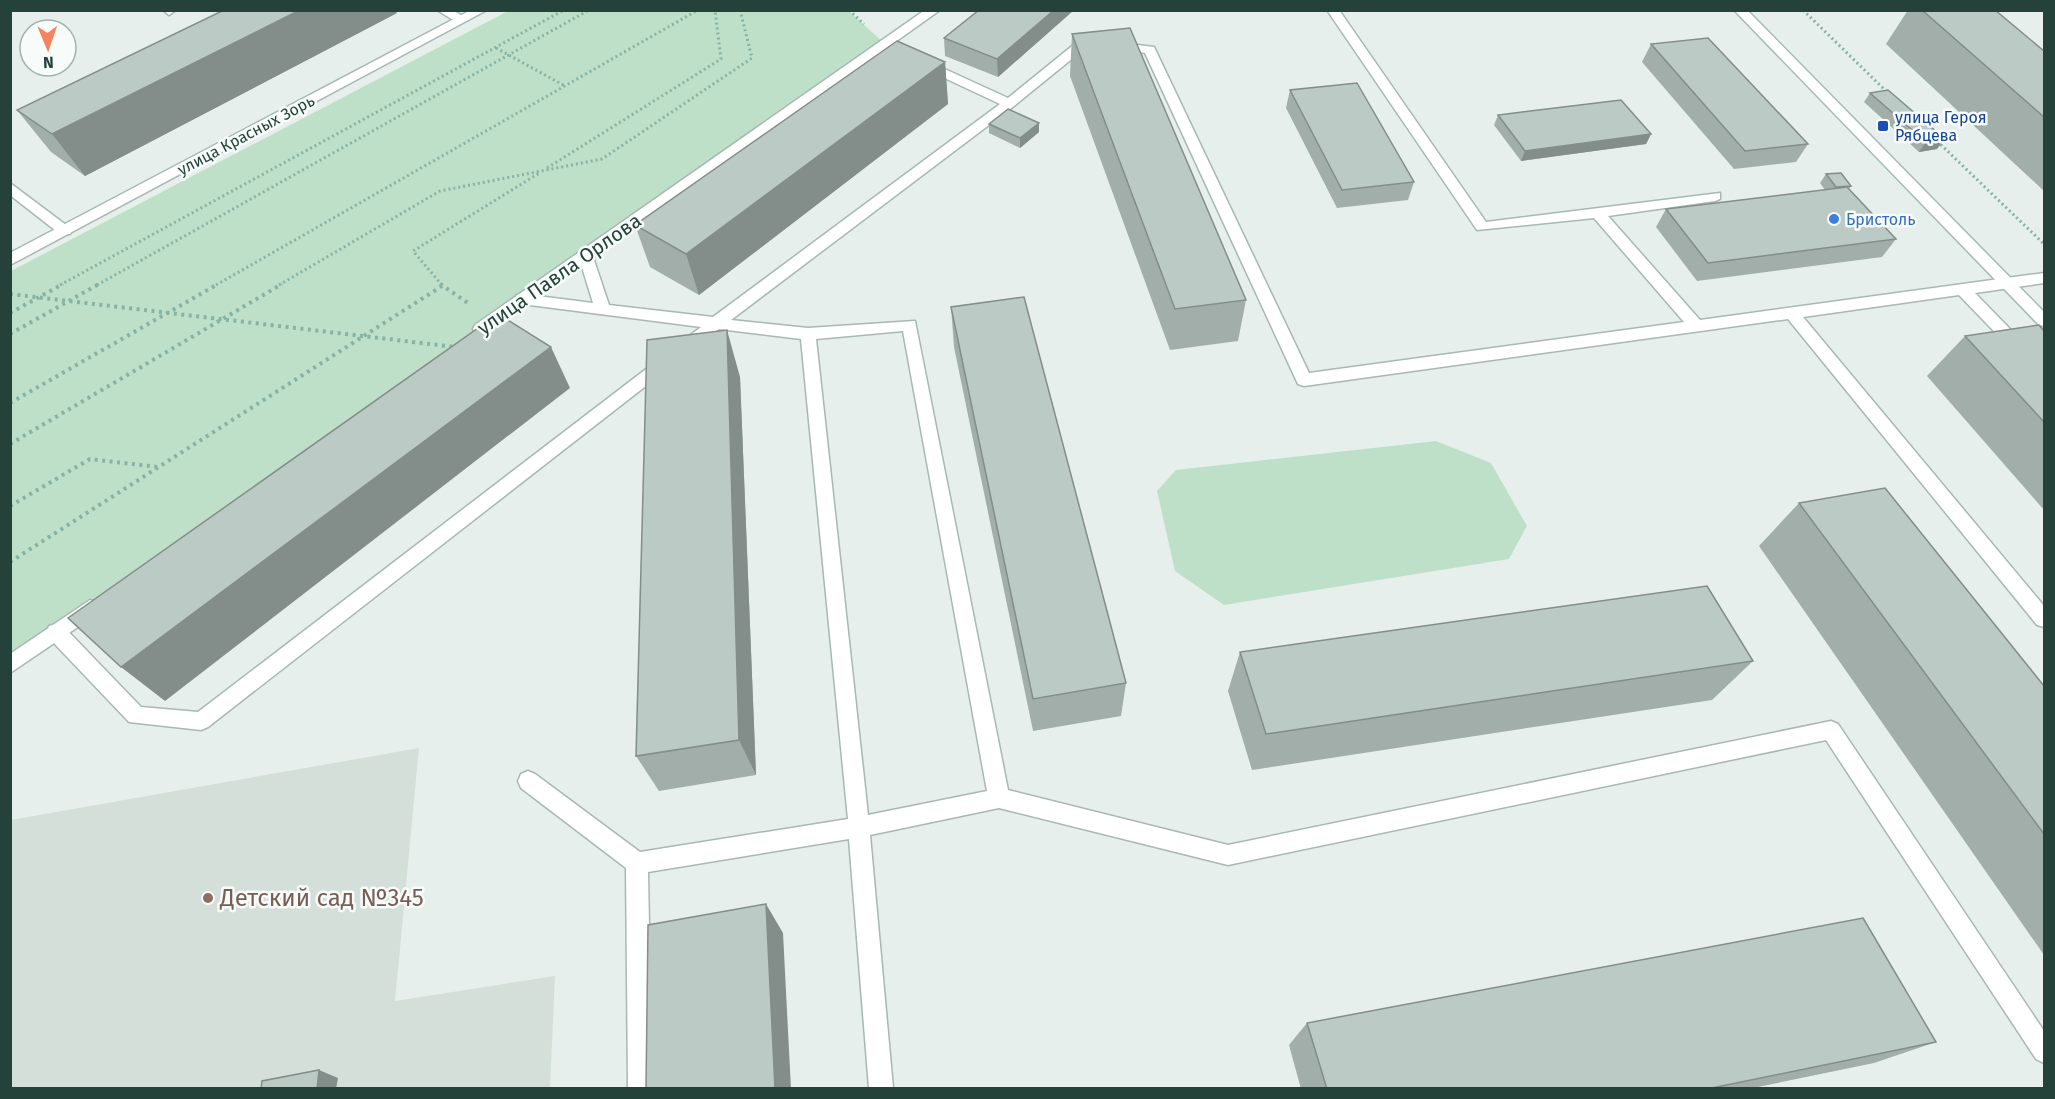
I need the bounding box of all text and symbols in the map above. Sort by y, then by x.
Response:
north arrow [18,18,78,78]
text: N [43,53,54,72]
street label: улица Красных Зорь [174,91,318,179]
place label: улица Героя Рябцева [1895,108,1987,145]
marker: улица Героя Рябцева [1876,119,1890,133]
street label: улица Павла Орлова [472,208,646,340]
place label: Бристоль [1846,210,1916,229]
marker: Бристоль [1827,212,1841,226]
place label: Детский сад №345 [219,884,424,912]
marker: Детский сад №345 [201,891,215,905]

